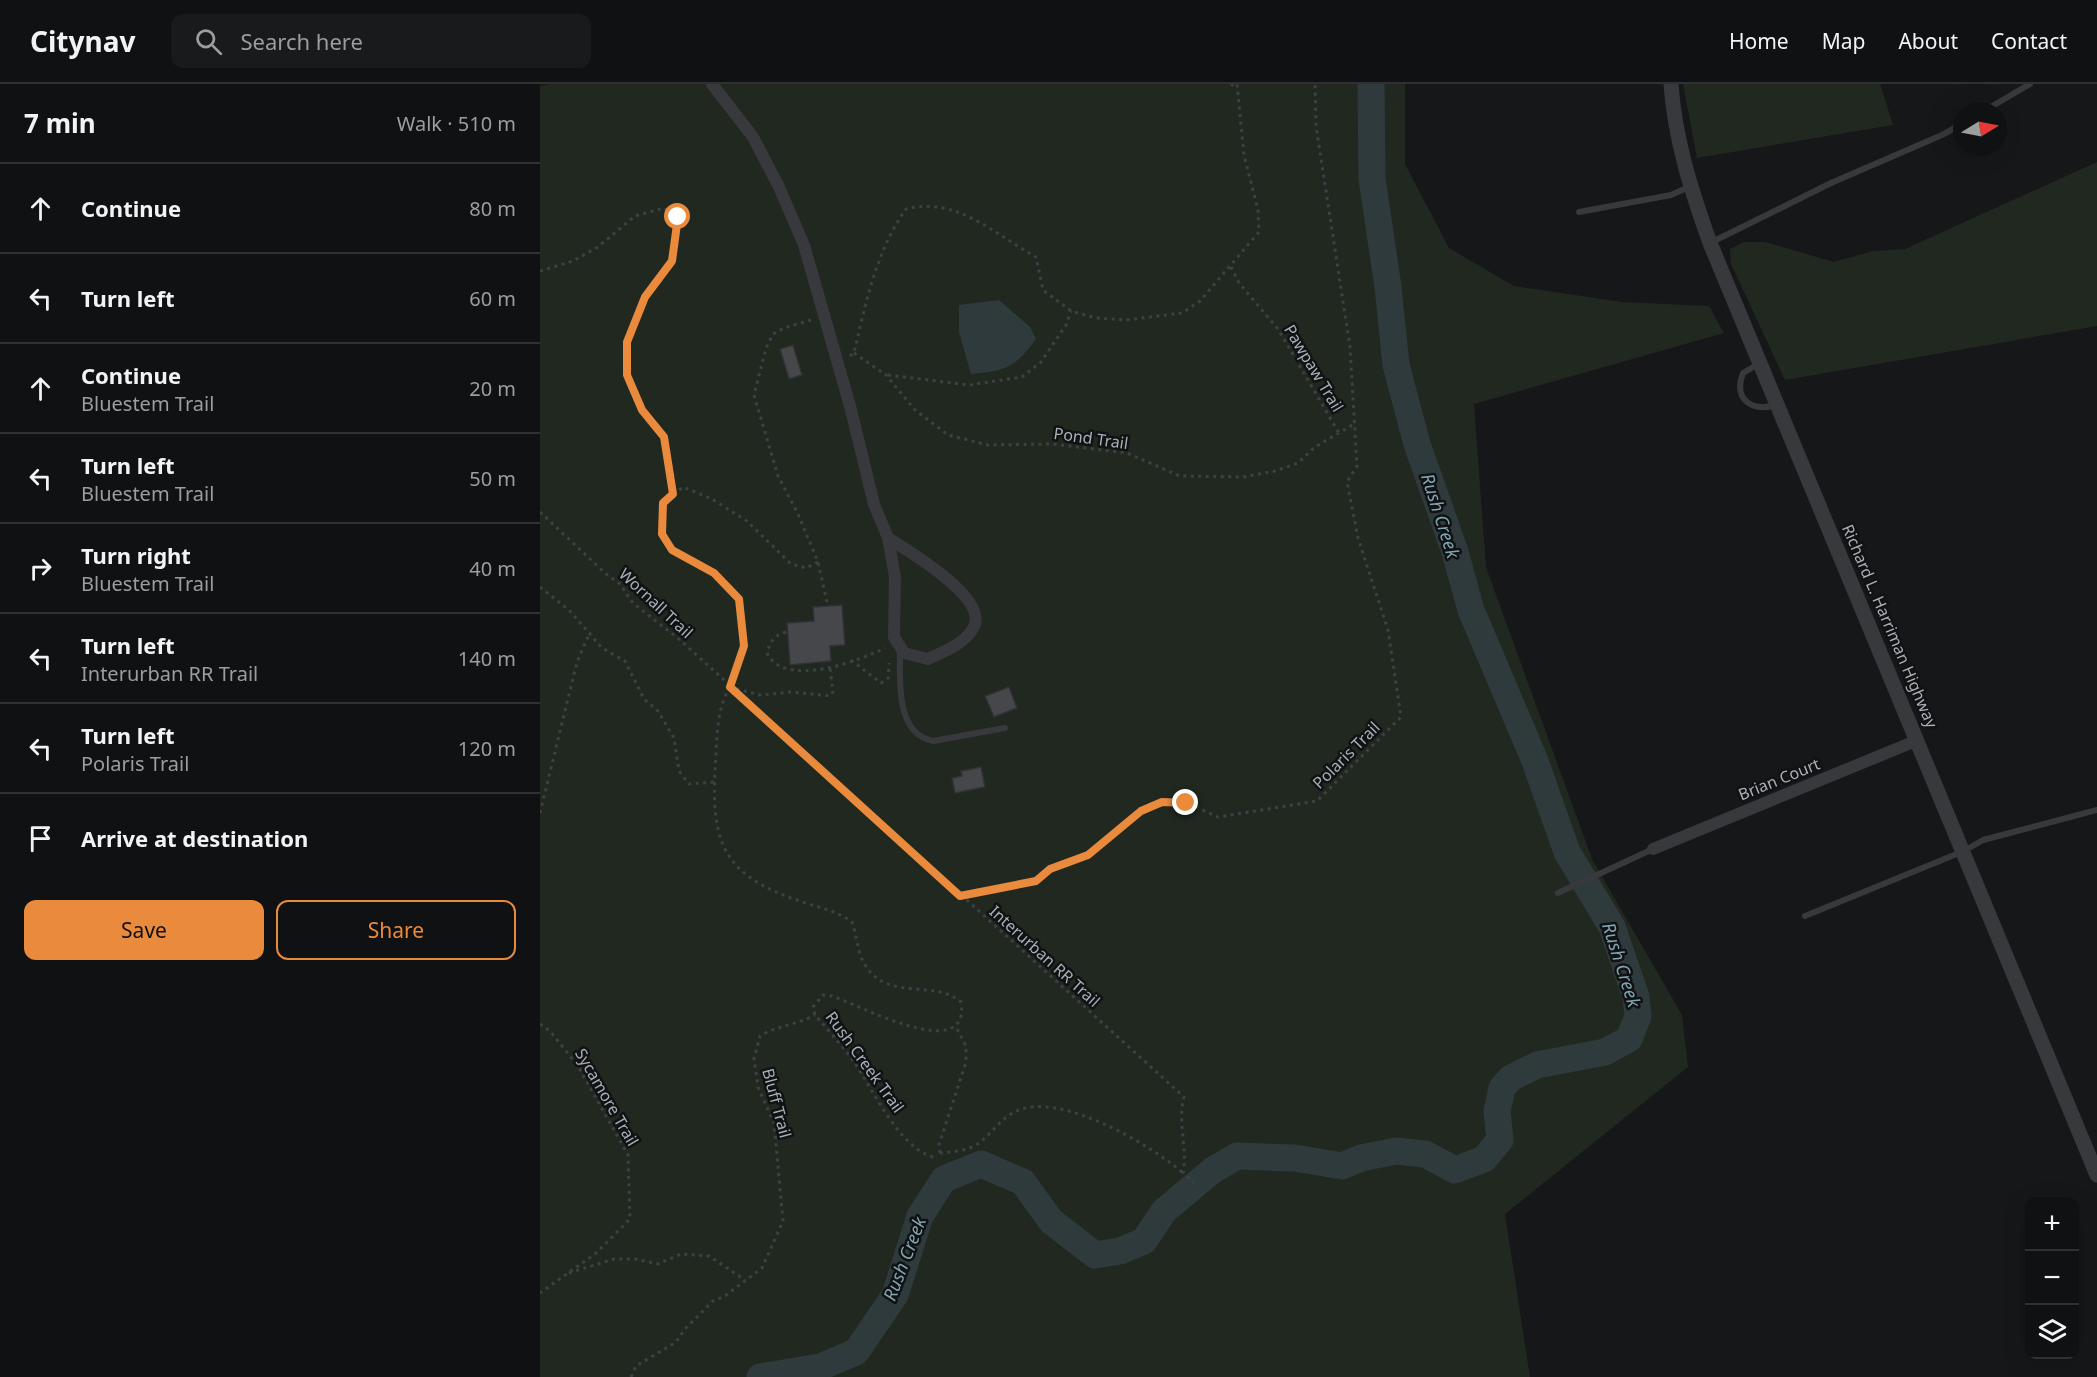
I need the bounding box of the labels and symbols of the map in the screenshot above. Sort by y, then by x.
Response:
north arrow [1953,102,2007,156]
route start [664,203,690,229]
street label: Pawpaw Trail [1279,320,1349,416]
street label: Pond Trail [1052,422,1130,454]
water label: Rush Creek [1416,470,1466,562]
street label: Richard L. Harriman Highway [1837,521,1943,732]
street label: Wornall Trail [614,563,698,643]
street label: Polaris Trail [1308,717,1384,793]
street label: Brian Court [1735,753,1823,805]
route end [1172,789,1198,815]
street label: Interurban RR Trail [985,900,1105,1012]
water label: Rush Creek [1597,919,1647,1011]
street label: Rush Creek Trail [821,1007,909,1117]
street label: Sycamore Trail [570,1044,644,1150]
street label: Bluff Trail [757,1066,797,1140]
water label: Rush Creek [877,1212,931,1304]

